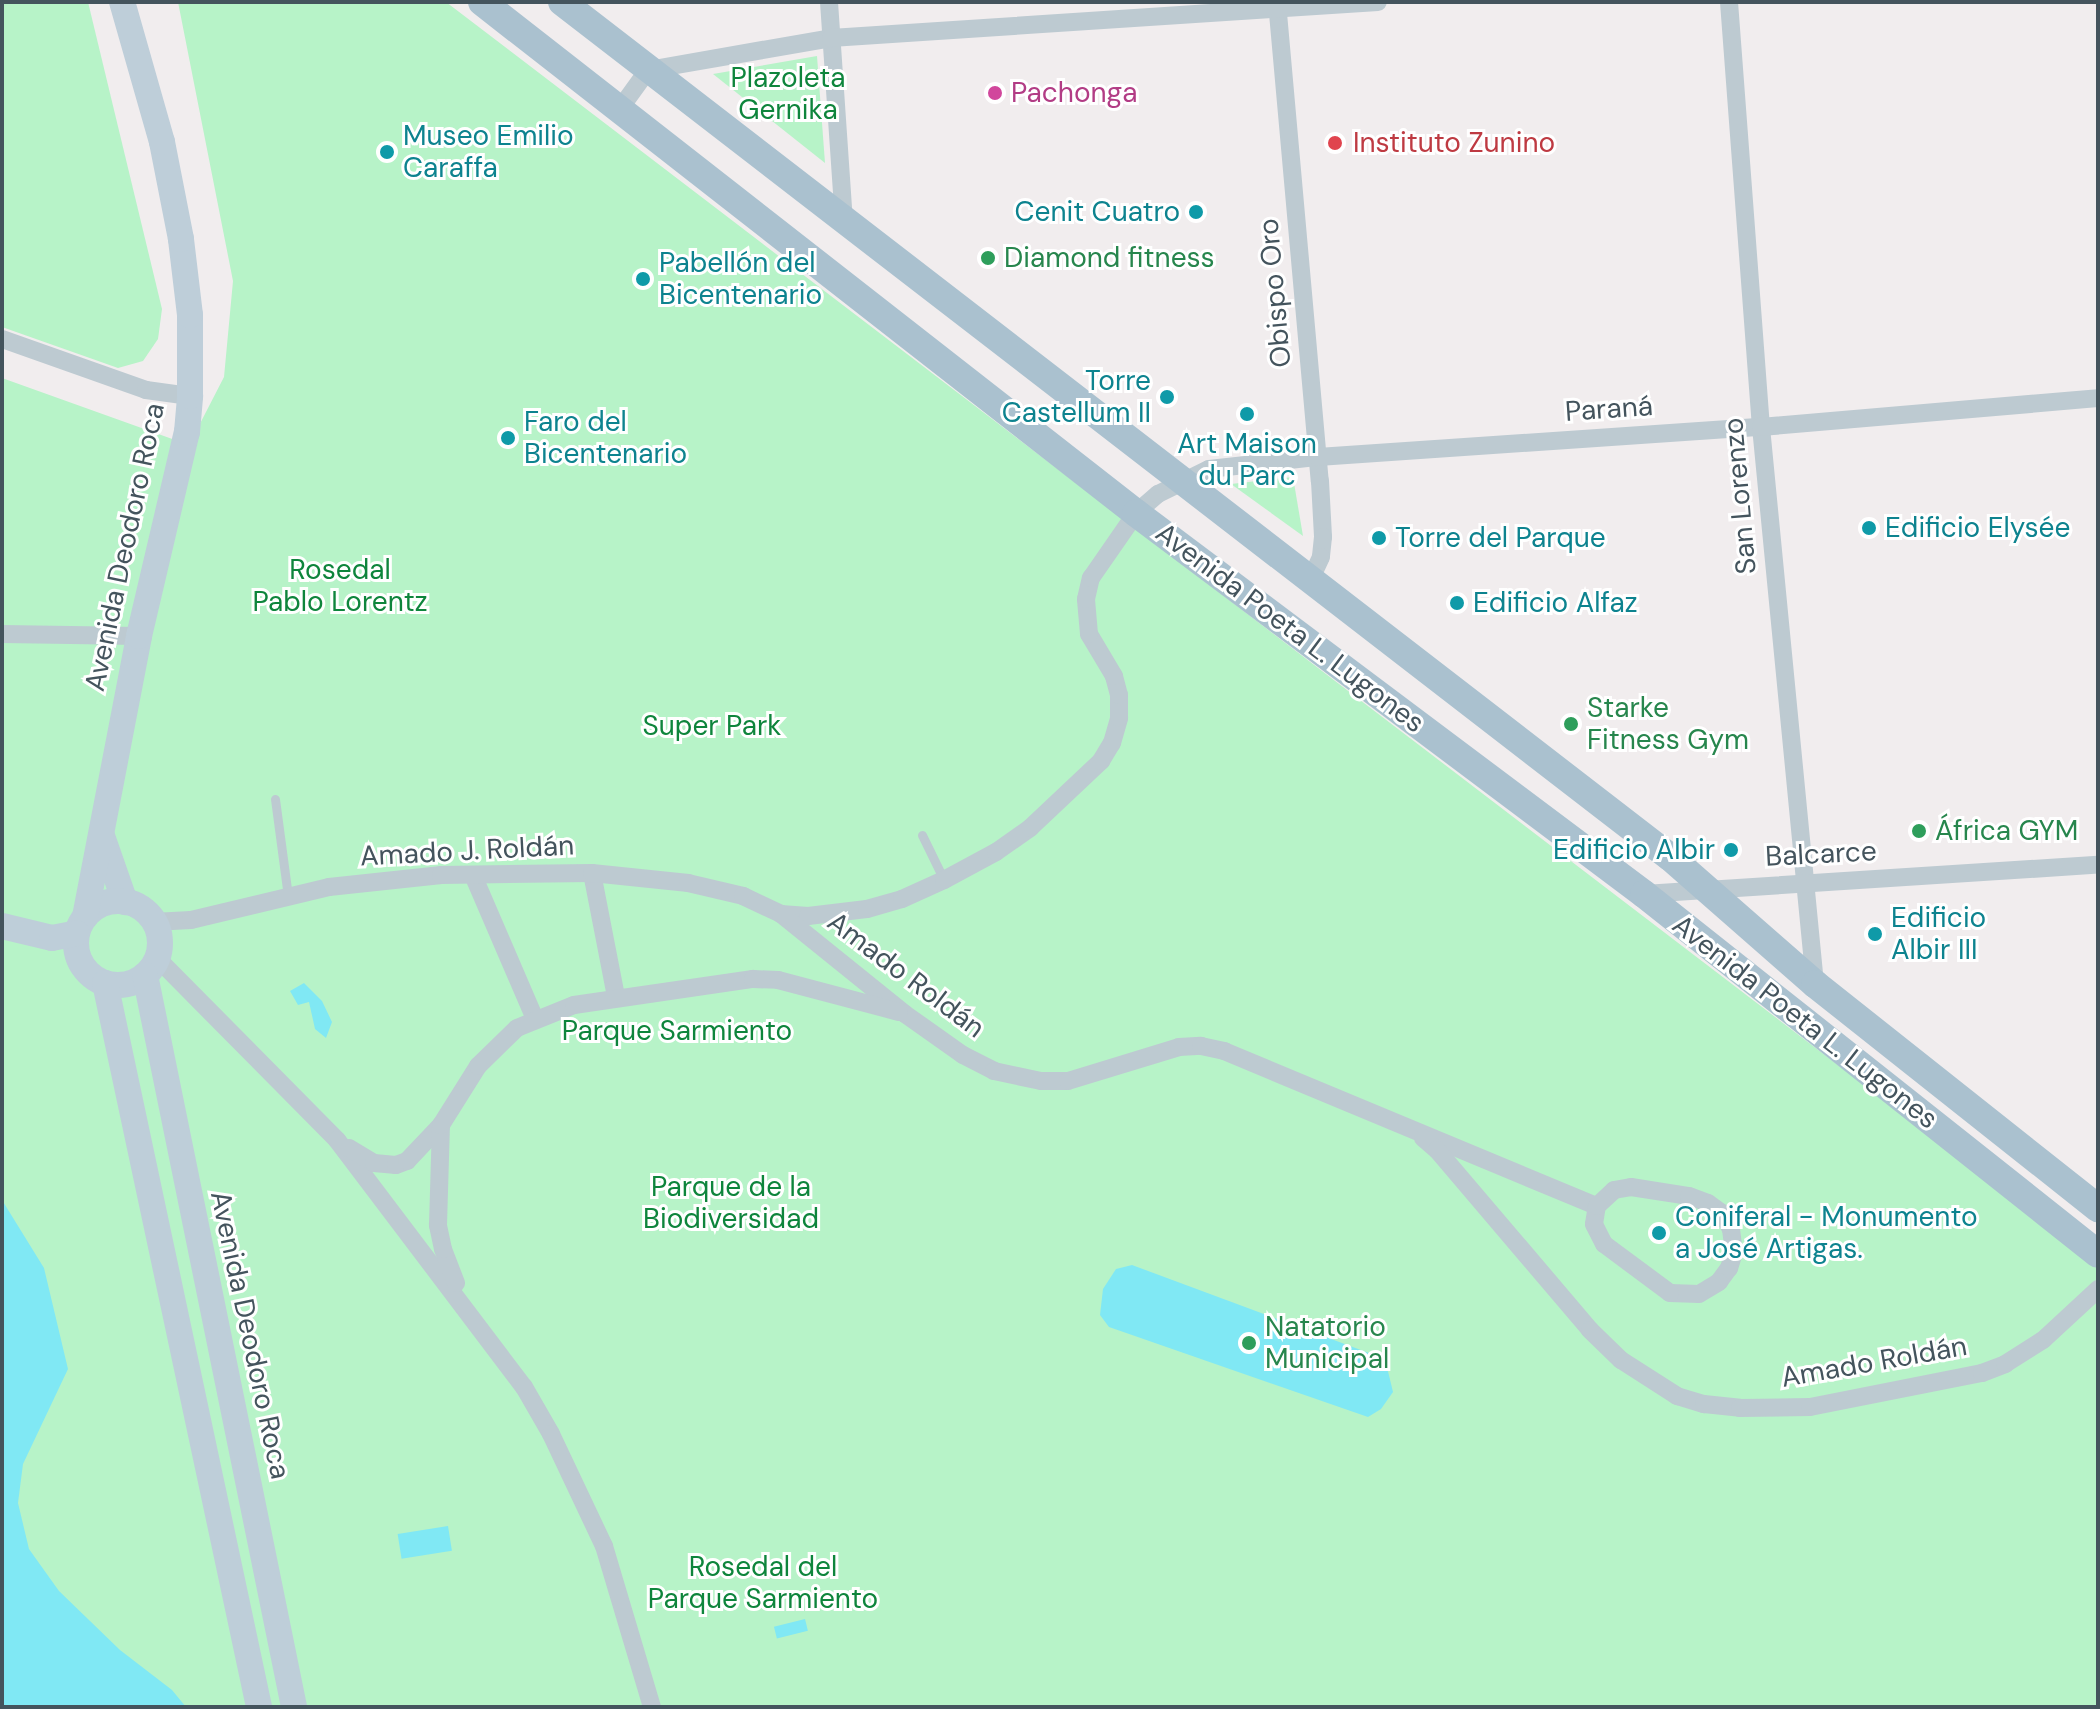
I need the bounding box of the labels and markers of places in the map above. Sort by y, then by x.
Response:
place label: Pachonga [1011,76,1137,110]
marker: Pachonga [986,84,1004,102]
place label: Museo Emilio Caraffa [403,119,574,185]
place label: Instituto Zunino [1353,126,1555,160]
marker: Instituto Zunino [1324,132,1346,154]
marker: Museo Emilio Caraffa [378,143,396,161]
place label: Cenit Cuatro [1014,195,1180,229]
marker: Cenit Cuatro [1187,203,1205,221]
place label: Diamond fitness [1004,241,1215,275]
place label: Pabellón del Bicentenario [659,246,822,312]
marker: Diamond fitness [979,249,997,267]
marker: Pabellón del Bicentenario [634,270,652,288]
place label: Torre Castellum II [1002,364,1151,430]
marker: Torre Castellum II [1158,388,1176,406]
place label: Faro del Bicentenario [524,405,687,471]
marker: Art Maison du Parc [1238,405,1256,423]
place label: Art Maison du Parc [1177,427,1317,493]
marker: Faro del Bicentenario [499,429,517,447]
place label: Edificio Elysée [1885,511,2070,545]
marker: Edificio Elysée [1860,519,1878,537]
place label: Torre del Parque [1395,521,1606,555]
marker: Torre del Parque [1370,529,1388,547]
place label: Edificio Alfaz [1473,586,1637,620]
marker: Edificio Alfaz [1448,594,1466,612]
place label: Starke Fitness Gym [1587,691,1749,757]
marker: Starke Fitness Gym [1562,715,1580,733]
place label: África GYM [1935,814,2078,848]
marker: África GYM [1910,822,1928,840]
place label: Edificio Albir [1553,833,1715,867]
marker: Edificio Albir [1722,841,1740,859]
place label: Edificio Albir III [1891,901,1986,967]
marker: Edificio Albir III [1866,925,1884,943]
place label: Coniferal - Monumento a José Artigas. [1675,1200,1978,1266]
marker: Coniferal - Monumento a José Artigas. [1650,1224,1668,1242]
place label: Natatorio Municipal [1265,1310,1389,1376]
marker: Natatorio Municipal [1240,1334,1258,1352]

